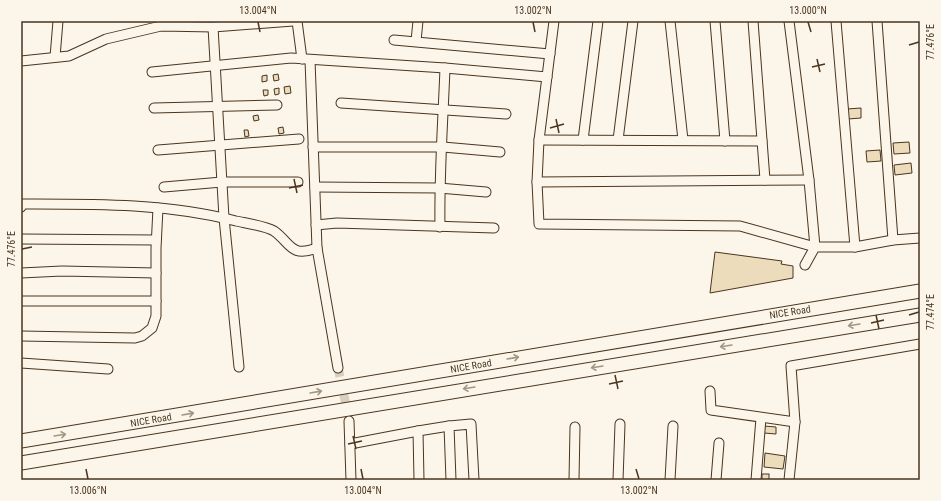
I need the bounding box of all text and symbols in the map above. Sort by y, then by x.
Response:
text: 13.004°N [239,5,277,16]
text: 13.002°N [514,5,552,16]
text: 13.000°N [789,5,827,16]
text: 77.476°E [925,24,936,60]
text: 77.476°E [6,231,17,267]
text: 77.474°E [925,294,936,330]
street label: NICE Road [769,303,811,321]
one-way arrow [848,322,861,330]
one-way arrow [719,342,732,350]
one-way arrow [506,354,519,362]
street label: NICE Road [450,357,493,375]
one-way arrow [591,363,604,371]
one-way arrow [463,384,476,392]
one-way arrow [309,388,322,396]
one-way arrow [181,410,194,418]
street label: NICE Road [130,411,173,429]
one-way arrow [53,431,66,439]
text: 13.006°N [69,485,107,496]
text: 13.004°N [344,485,382,496]
text: 13.002°N [620,485,658,496]

